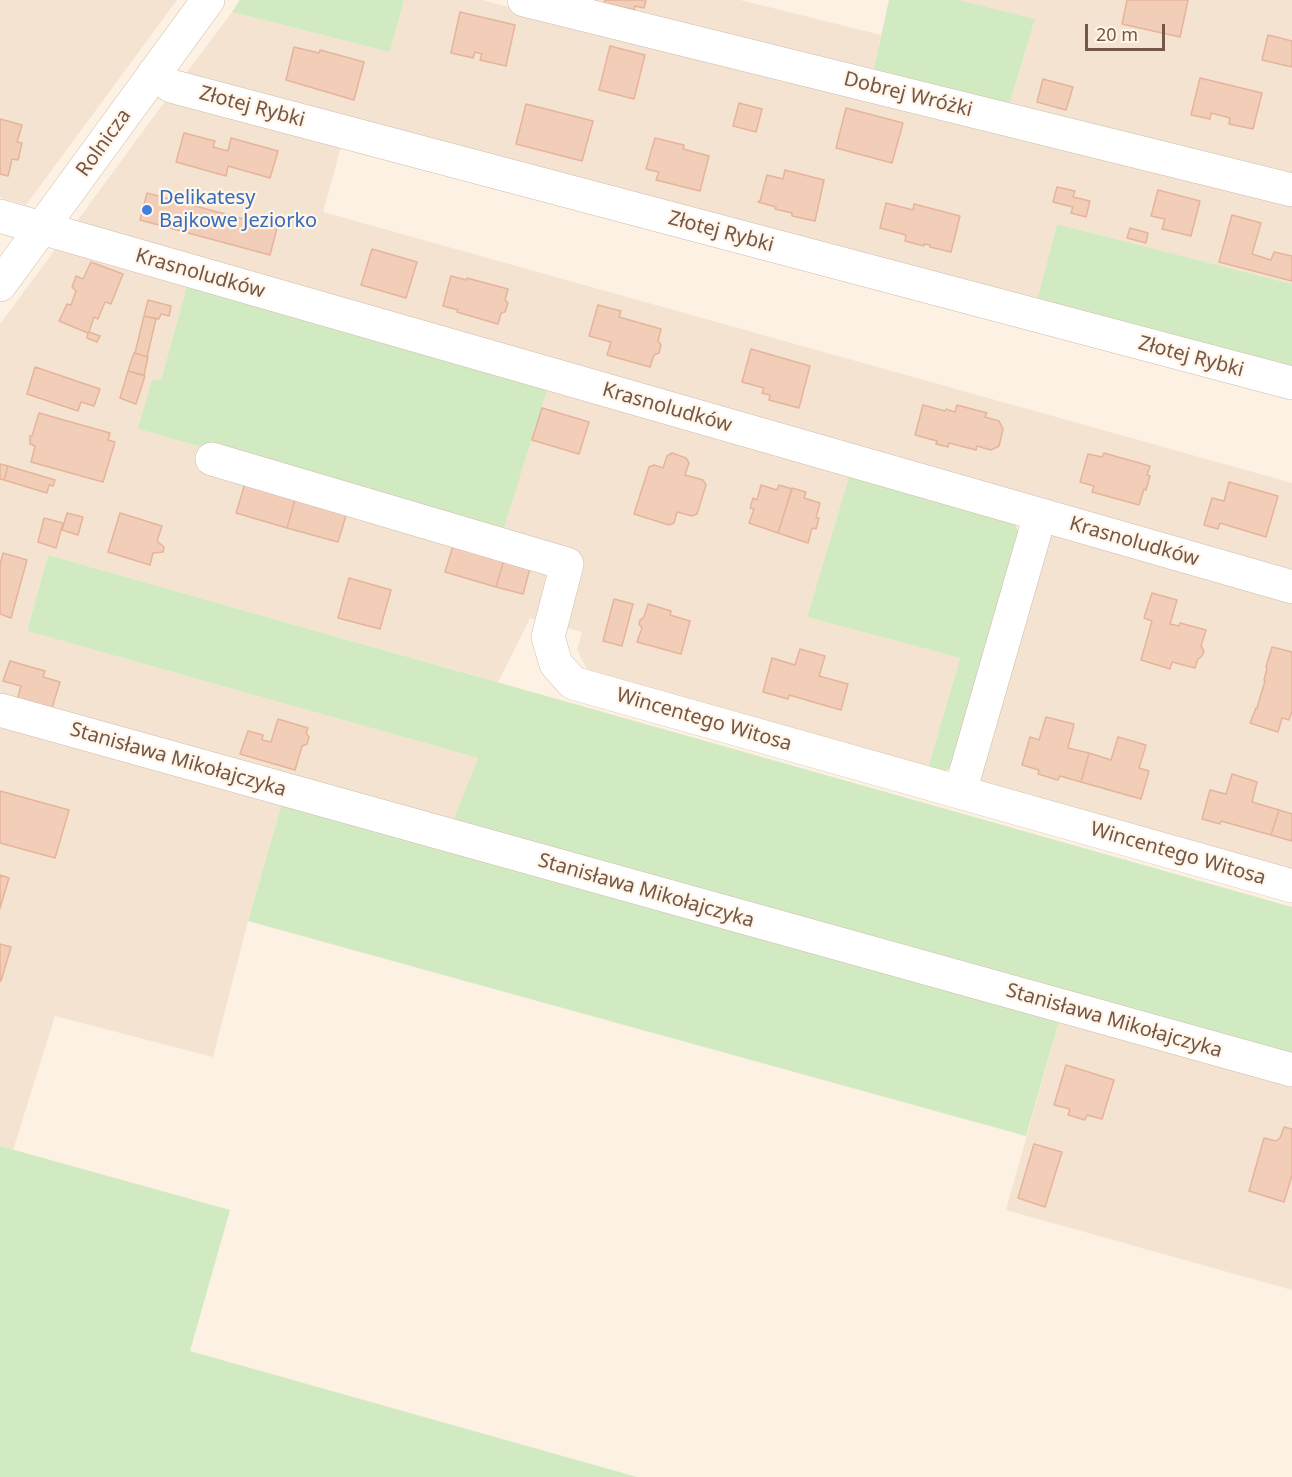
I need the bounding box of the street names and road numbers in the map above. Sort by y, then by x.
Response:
street label: Dobrej Wróżki [841,67,975,123]
street label: Złotej Rybki [197,81,307,133]
street label: Rolnicza [72,105,136,181]
street label: Złotej Rybki [666,206,776,258]
street label: Krasnoludków [133,244,267,304]
street label: Złotej Rybki [1136,331,1246,383]
street label: Krasnoludków [600,378,734,438]
street label: Krasnoludków [1067,512,1201,572]
street label: Wincentego Witosa [614,683,794,757]
street label: Stanisława Mikołajczyka [67,718,289,802]
street label: Wincentego Witosa [1088,817,1268,891]
street label: Stanisława Mikołajczyka [535,849,757,933]
street label: Stanisława Mikołajczyka [1003,979,1225,1063]

